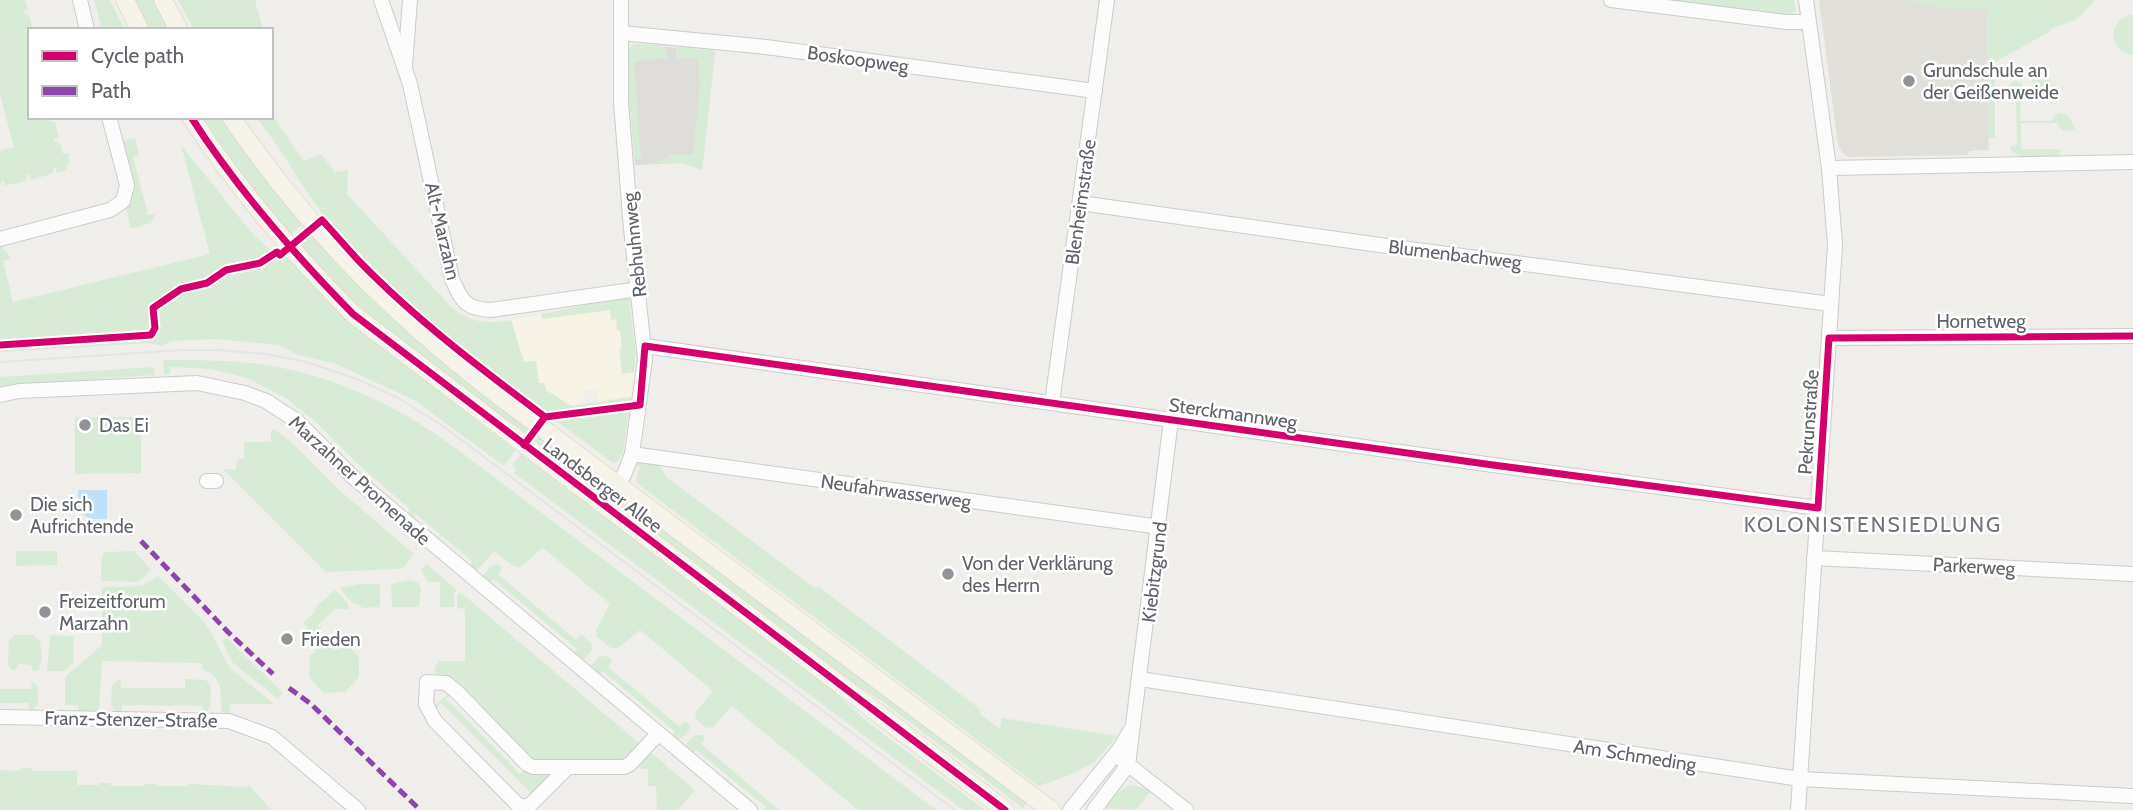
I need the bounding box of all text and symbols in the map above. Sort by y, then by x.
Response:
legend [28,28,273,119]
street label: Boskoopweg [806,41,911,78]
text: Cycle path [91,43,184,68]
place label: Grundschule an der Geißenweide [1923,59,2059,104]
marker: Grundschule an der Geißenweide [1901,73,1917,89]
text: Path [91,78,131,103]
street label: Blenheimstraße [1060,138,1101,266]
street label: Alt-Marzahn [420,180,465,282]
street label: Rebhuhnweg [618,191,651,298]
street label: Blumenbachweg [1387,235,1523,274]
street label: Hornetweg [1936,310,2026,333]
street label: Pekrunstraße [1793,368,1824,475]
street label: Sterckmannweg [1167,393,1299,434]
street label: Marzahner Promenade [284,411,435,550]
place label: Das Ei [99,414,149,437]
marker: Das Ei [77,417,93,433]
street label: Landsberger Allee [539,433,667,538]
street label: Neufahrwasserweg [819,470,973,514]
place label: Die sich Aufrichtende [30,493,134,538]
marker: Die sich Aufrichtende [8,507,24,523]
district label: KOLONISTENSIEDLUNG [1744,512,2002,537]
street label: Kiebitzgrund [1137,520,1172,624]
place label: Von der Verklärung des Herrn [962,552,1113,597]
street label: Parkerweg [1932,553,2016,580]
marker: Von der Verklärung des Herrn [940,566,956,582]
place label: Freizeitforum Marzahn [59,590,166,635]
marker: Freizeitforum Marzahn [37,604,53,620]
place label: Frieden [301,628,361,651]
marker: Frieden [279,631,295,647]
street label: Franz-Stenzer-Straße [44,706,218,733]
street label: Am Schmeding [1572,734,1698,777]

